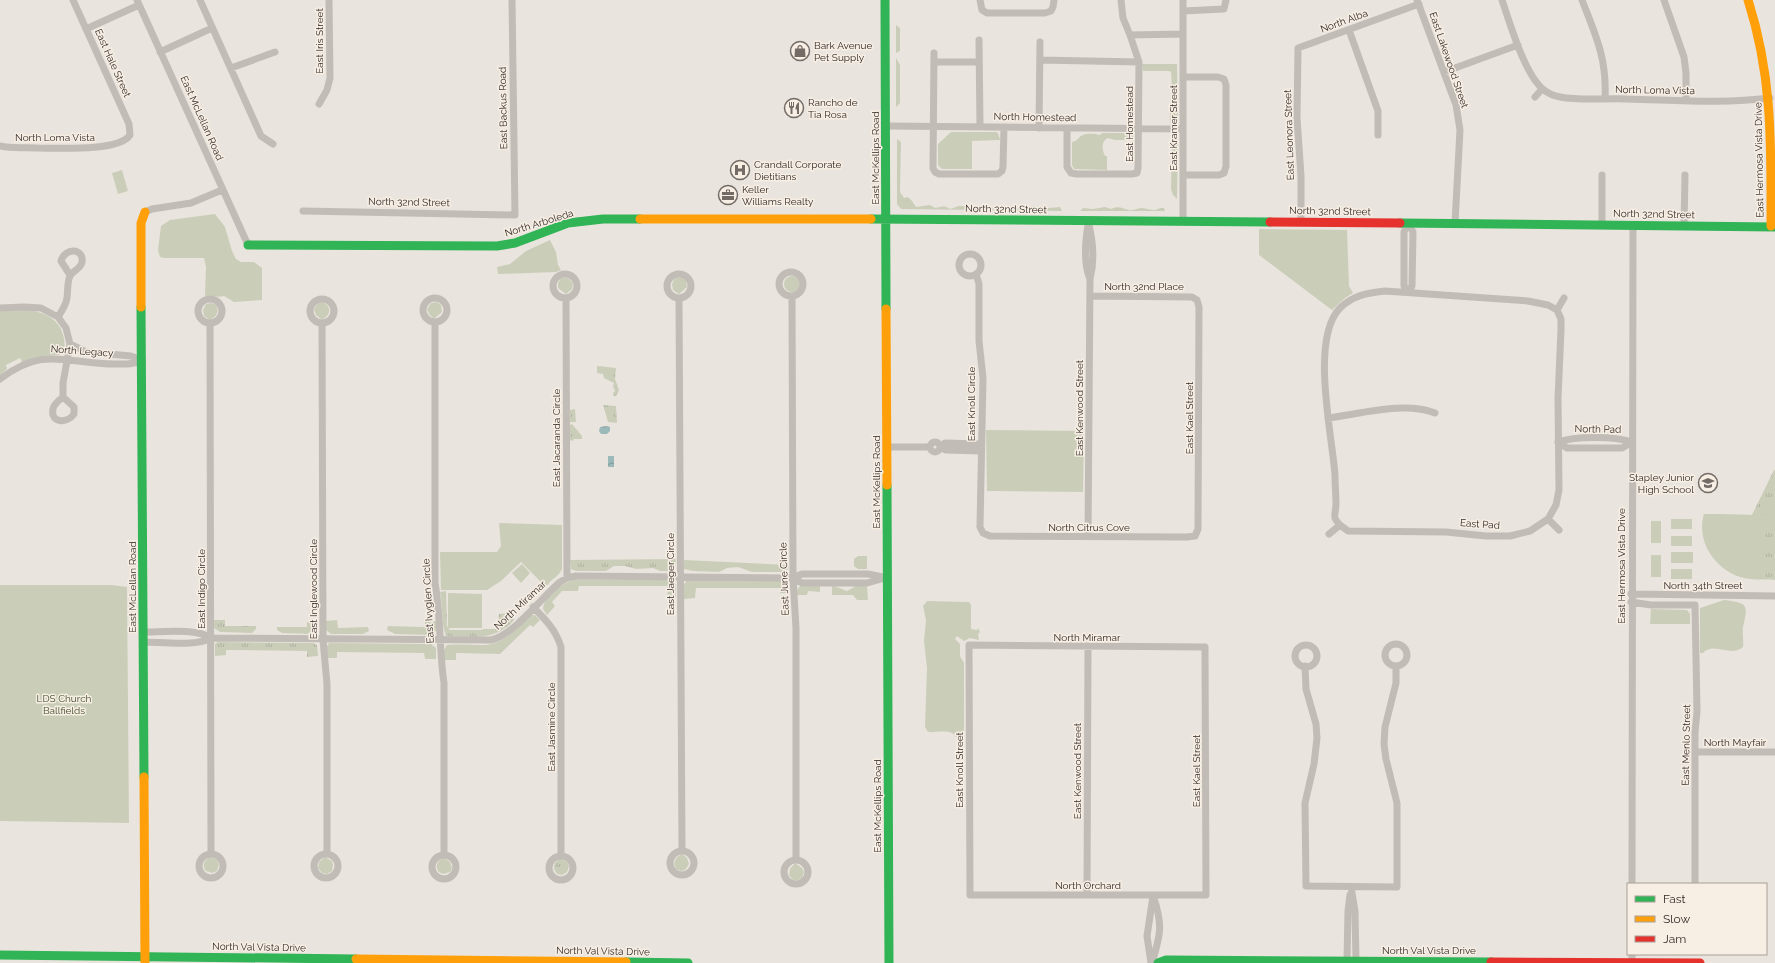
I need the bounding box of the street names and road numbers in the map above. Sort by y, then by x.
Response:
street label: North Alba [1319,7,1369,35]
street label: East Iris Street [314,8,325,74]
street label: East Lakewood Street [1427,11,1471,110]
street label: East Hale Street [93,27,133,100]
street label: East Backus Road [497,67,509,149]
street label: East McLellan Road [178,74,226,162]
street label: East Kramer Street [1168,84,1179,171]
street label: North Loma Vista [1615,84,1695,96]
street label: East Homestead [1124,86,1135,162]
street label: East Leonora Street [1282,89,1296,181]
street label: East Hermosa Vista Drive [1752,102,1766,218]
street label: East McKellips Road [870,111,881,205]
street label: North Homestead [994,111,1076,123]
street label: North Loma Vista [15,132,95,143]
street label: North 32nd Street [368,196,451,208]
street label: North 32nd Street [965,203,1048,215]
street label: North 32nd Street [1289,205,1372,217]
street label: North Arboleda [503,207,575,239]
street label: North 32nd Street [1613,208,1696,220]
street label: North 32nd Place [1104,281,1184,292]
street label: North Legacy [50,343,114,359]
street label: East Kenwood Street [1074,359,1085,456]
street label: East Knoll Circle [966,367,977,441]
street label: East Kael Street [1184,381,1195,454]
street label: East Jacaranda Circle [551,389,562,487]
street label: North Pad [1575,423,1621,435]
street label: East McKellips Road [871,435,882,529]
street label: East Hermosa Vista Drive [1616,508,1627,624]
street label: East Pad [1460,517,1500,531]
street label: North Citrus Cove [1048,522,1130,533]
street label: East Jaeger Circle [665,533,676,615]
street label: East Inglewood Circle [308,539,319,639]
street label: East McLellan Road [127,541,138,633]
street label: East June Circle [777,542,791,616]
street label: East Indigo Circle [196,549,207,629]
street label: East Ivyglen Circle [420,558,436,644]
street label: North Miramar [492,578,549,632]
street label: North 34th Street [1663,580,1743,591]
street label: North Miramar [1054,632,1121,643]
street label: East Jasmine Circle [546,682,557,772]
street label: East Menlo Street [1680,703,1692,786]
street label: East Kenwood Street [1072,722,1083,819]
street label: East Knoll Street [954,731,965,808]
street label: East Kael Street [1191,734,1202,807]
street label: North Mayfair [1704,737,1767,748]
street label: East McKellips Road [872,759,883,853]
street label: North Orchard [1055,880,1121,891]
street label: North Val Vista Drive [212,941,306,953]
street label: North Val Vista Drive [556,945,650,957]
street label: North Val Vista Drive [1382,945,1476,956]

